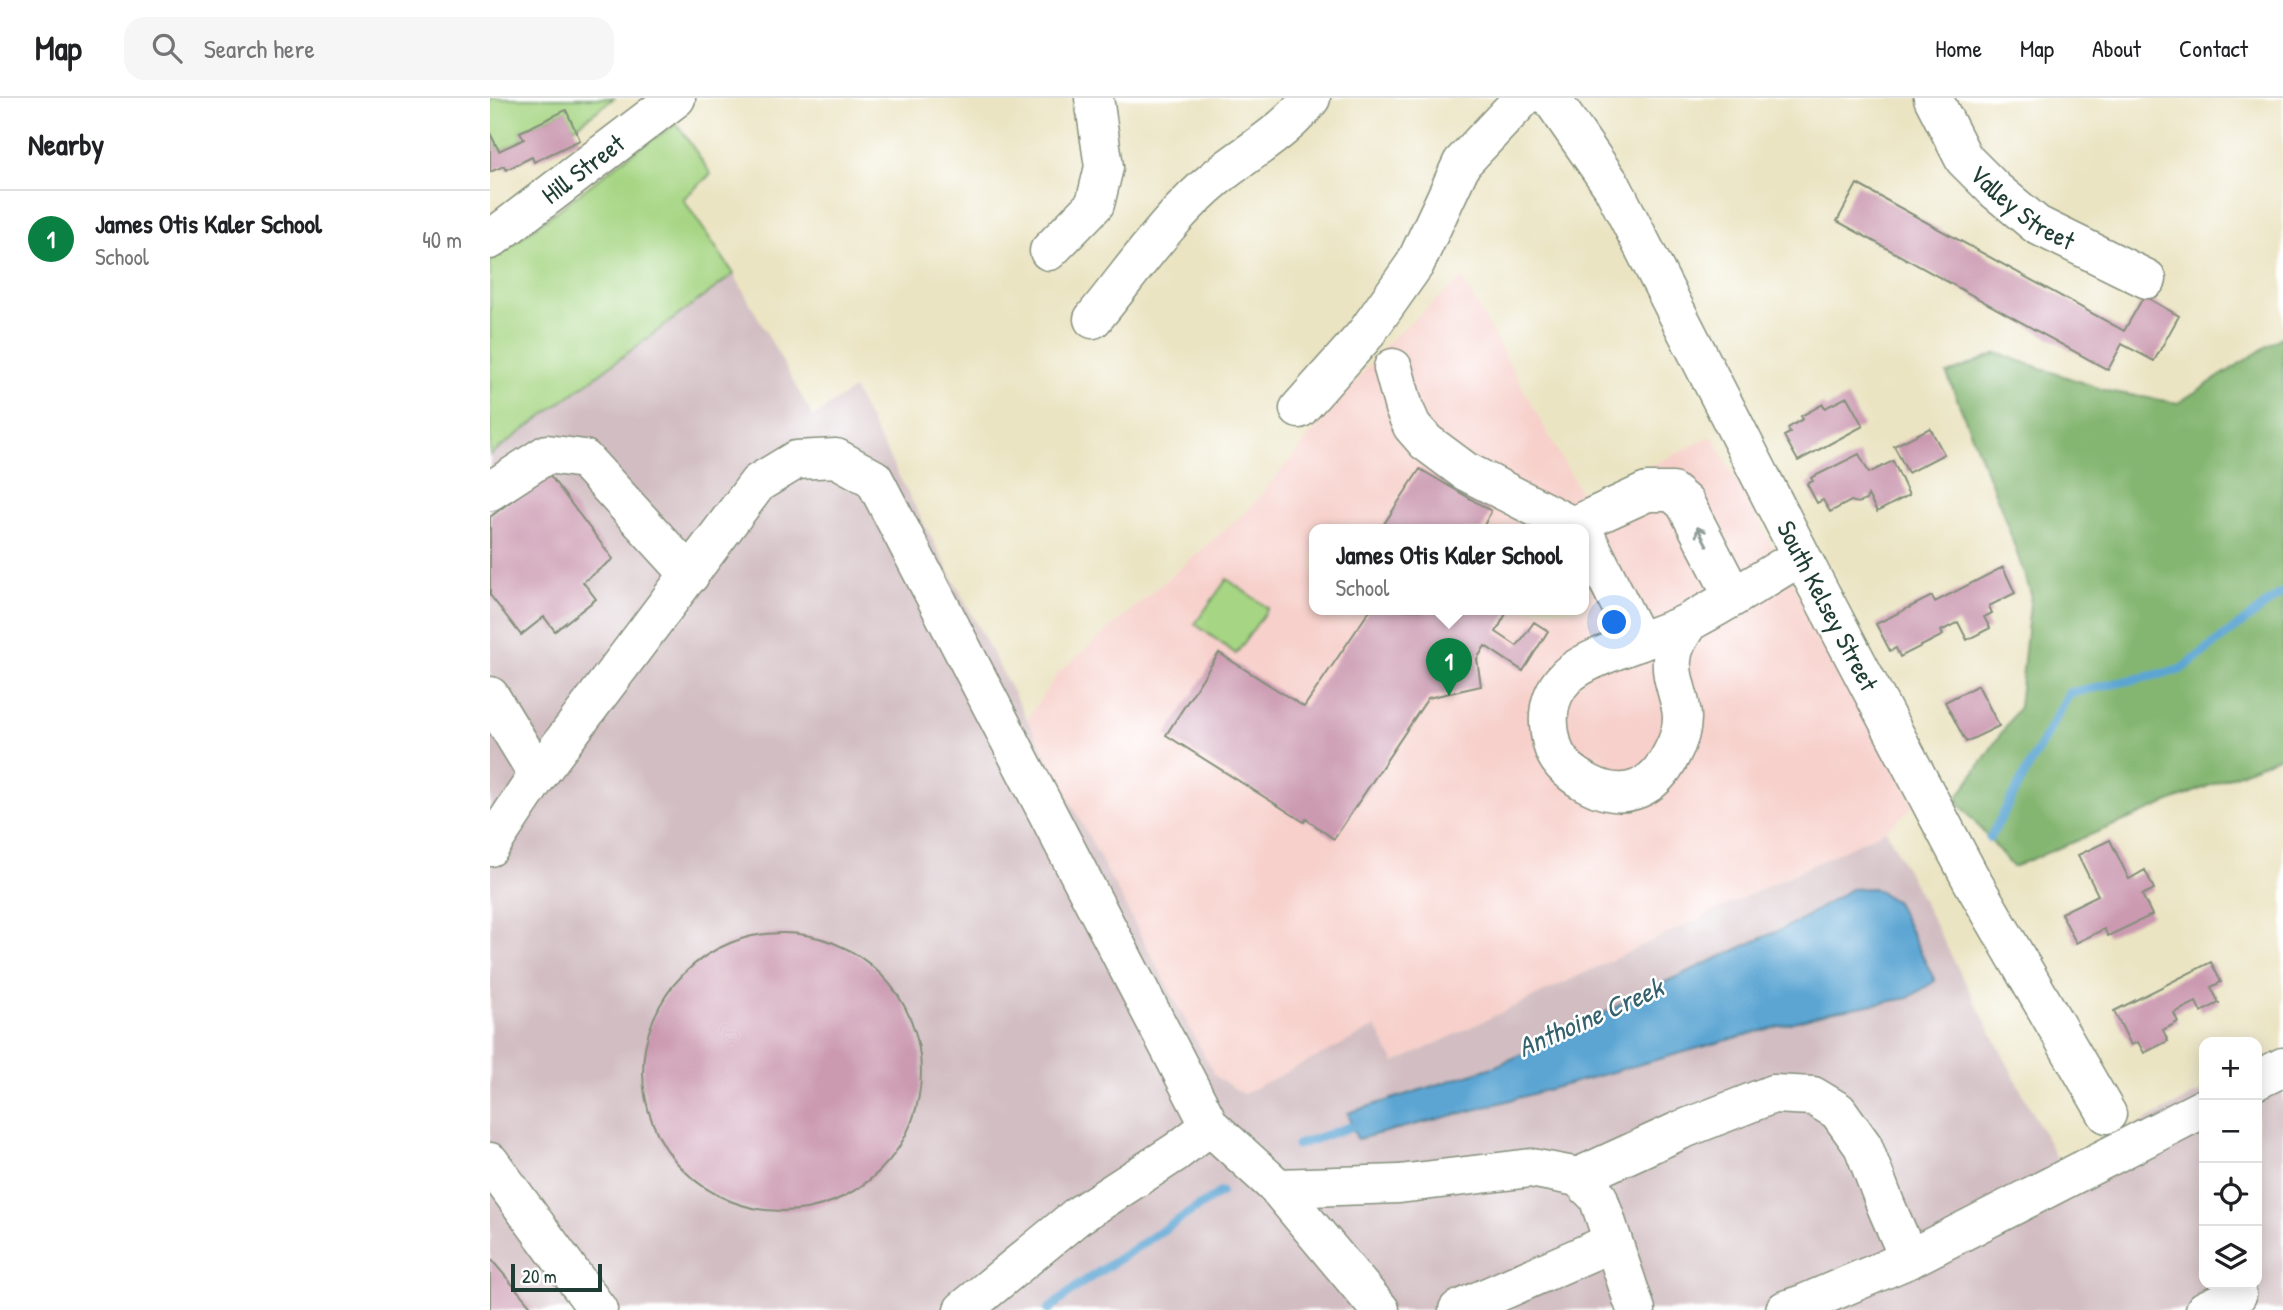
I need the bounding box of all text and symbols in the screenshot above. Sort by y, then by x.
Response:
search box [124,17,614,80]
text: Map [35,26,82,70]
icon: search [148,29,186,67]
text: Search here [204,31,315,66]
text: Home [1935,32,1982,64]
text: Map [2020,32,2054,64]
text: About [2092,32,2141,64]
text: Contact [2179,32,2248,64]
text: Nearby [28,124,104,164]
street label: Hill Street [534,125,632,212]
street label: Valley Street [1962,157,2082,258]
text: James Otis Kaler School [95,206,322,241]
text: 1 [47,224,55,255]
text: 40 m [422,224,462,255]
text: School [95,241,149,272]
street label: South Kelsey Street [1769,514,1887,698]
popup [1309,524,1589,615]
one-way arrow [1694,526,1708,547]
text: James Otis Kaler School [1336,537,1562,572]
text: School [1336,572,1389,603]
your location [1597,605,1631,639]
pin: 1 [1426,638,1472,696]
water label: Anthoine Creek [1511,967,1671,1066]
map controls [2199,1037,2262,1289]
button: + [2199,1037,2262,1100]
button: − [2199,1100,2262,1163]
button: locate [2199,1163,2262,1226]
button: layers [2199,1226,2262,1289]
scale bar [511,1261,602,1293]
text: 20 m [522,1263,557,1289]

